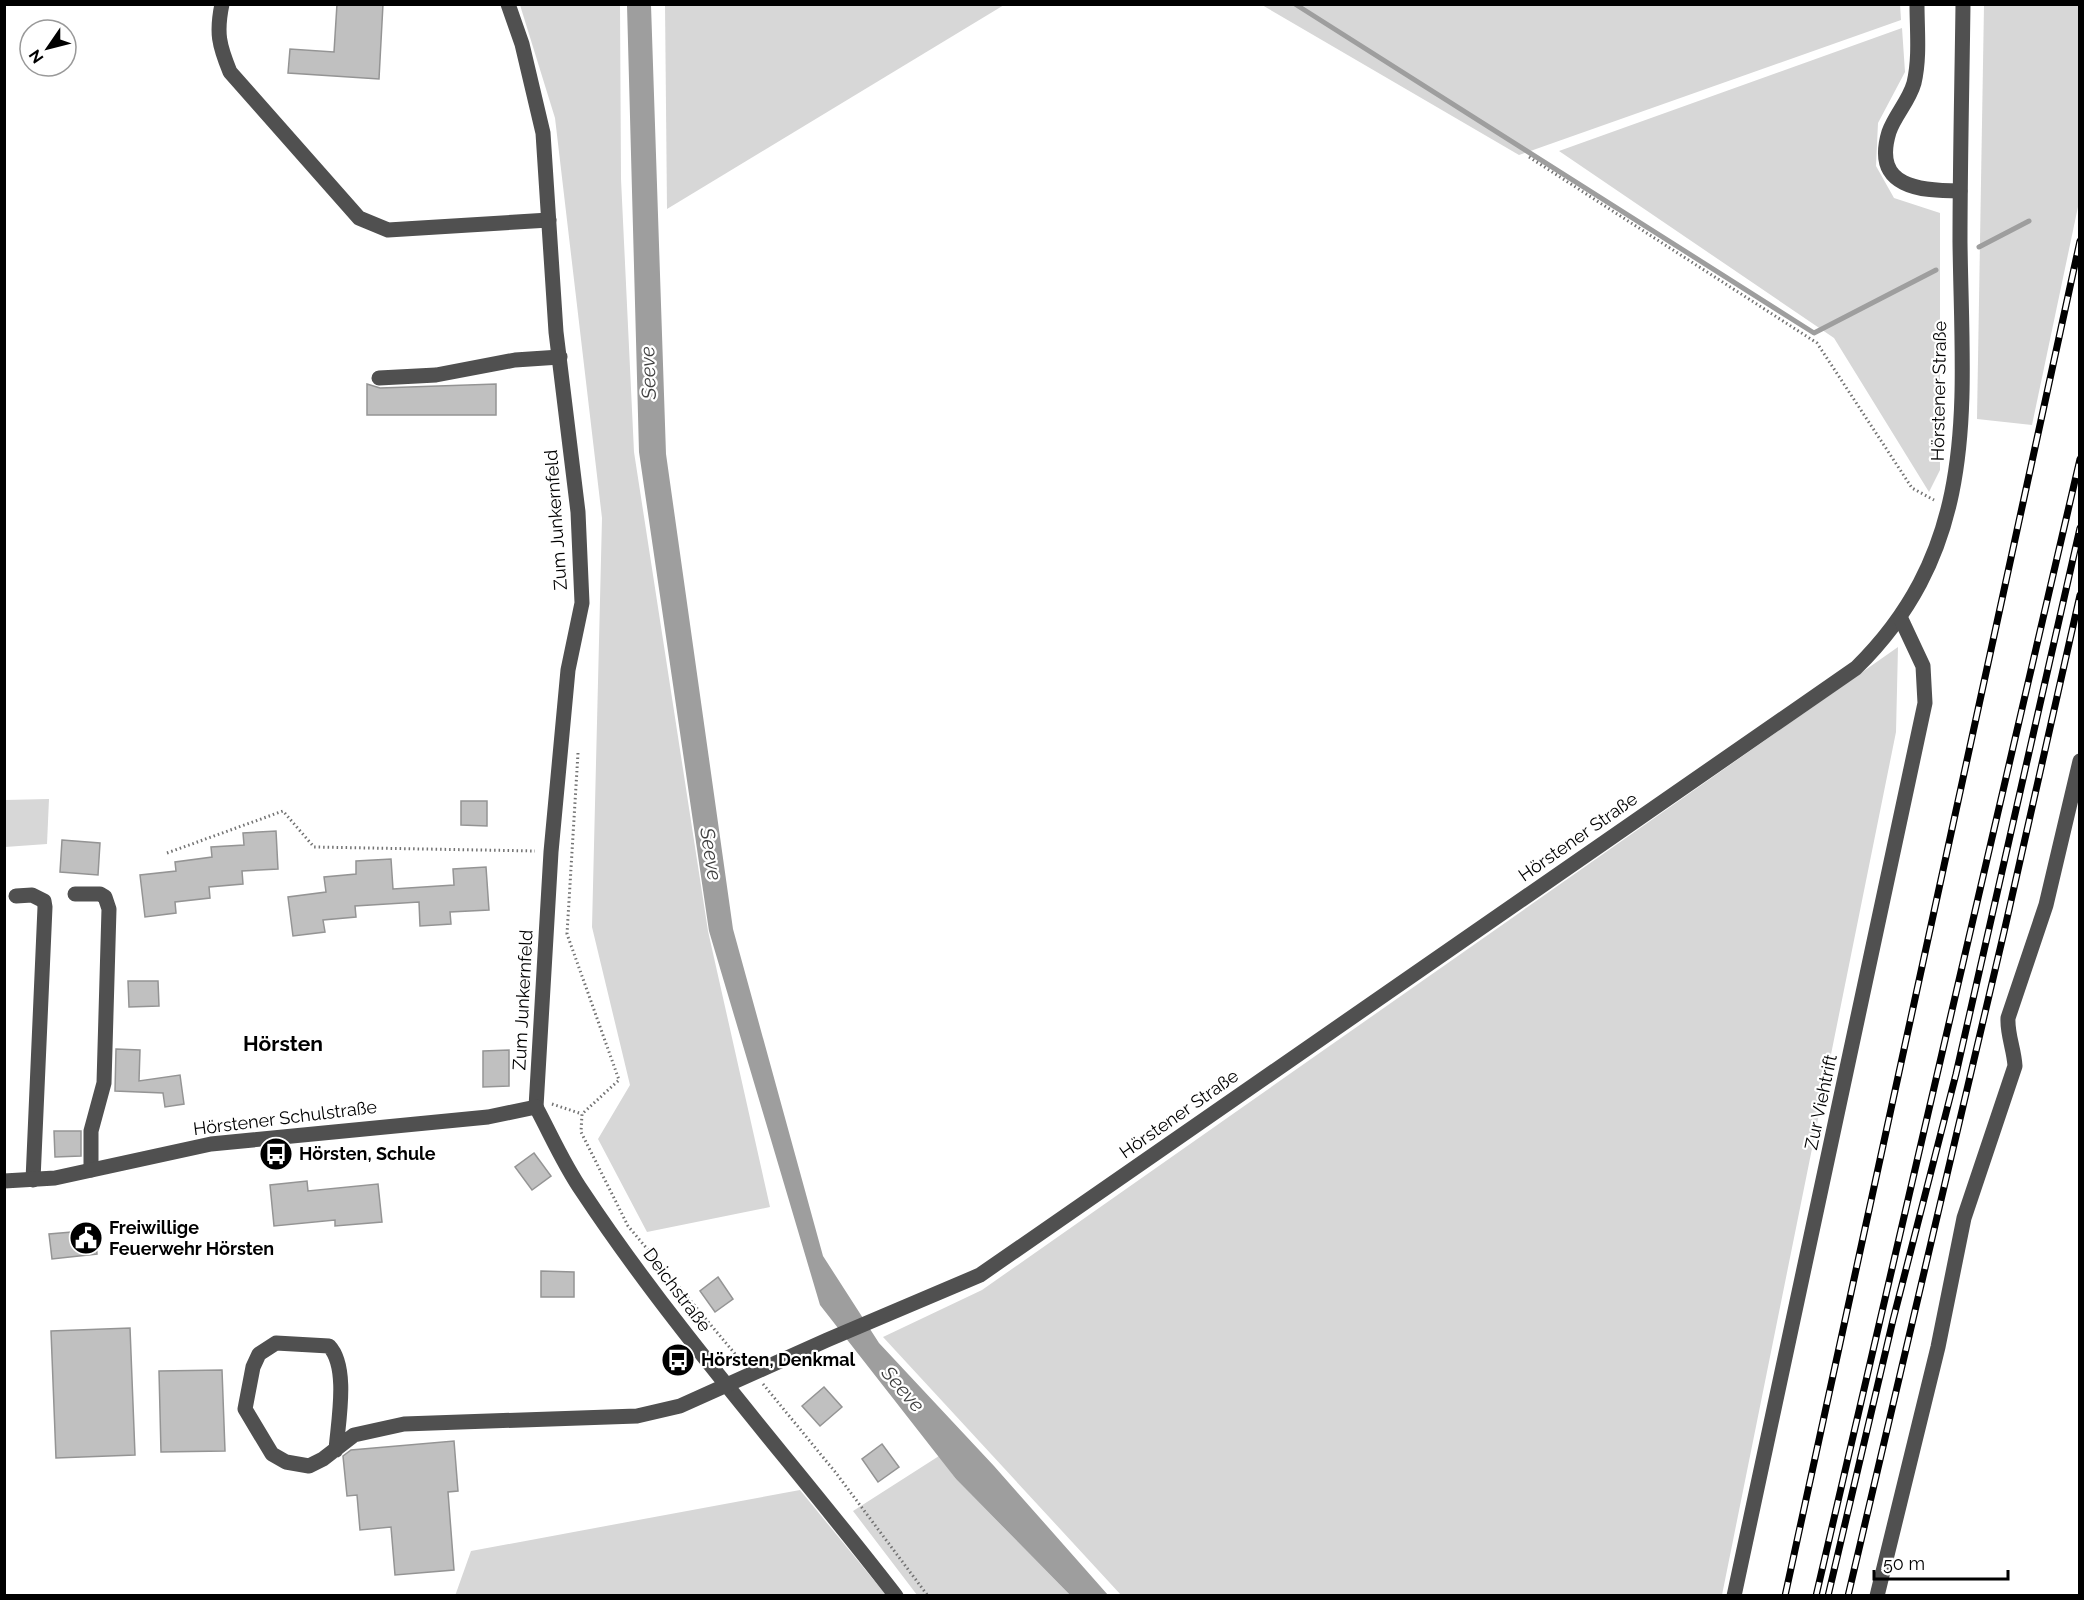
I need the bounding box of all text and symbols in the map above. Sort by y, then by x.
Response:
north arrow [18,18,78,78]
text: N [25,46,47,67]
street label: Hörstener Straße [1927,320,1950,461]
water label: Seeve [635,346,661,401]
street label: Zum Junkernfeld [540,449,571,591]
street label: Hörstener Straße [1514,788,1642,885]
water label: Seeve [695,825,727,882]
street label: Zum Junkernfeld [508,929,537,1071]
district label: Hörsten [243,1031,323,1056]
street label: Zur Viehtrift [1800,1052,1841,1152]
street label: Hörstener Straße [1115,1065,1243,1162]
street label: Hörstener Schulstraße [192,1096,378,1139]
bus stop icon: Hörsten, Schule [258,1136,294,1172]
place label: Hörsten, Schule [299,1143,436,1164]
place label: Freiwillige Feuerwehr Hörsten [109,1217,274,1259]
public building icon: Freiwillige Feuerwehr Hörsten [68,1220,104,1256]
street label: Deichstraße [639,1244,716,1336]
bus stop icon: Hörsten, Denkmal [660,1342,696,1378]
place label: Hörsten, Denkmal [701,1349,856,1370]
water label: Seeve [876,1360,930,1417]
scale bar [1874,1543,2008,1581]
text: 50 m [1883,1553,1925,1574]

